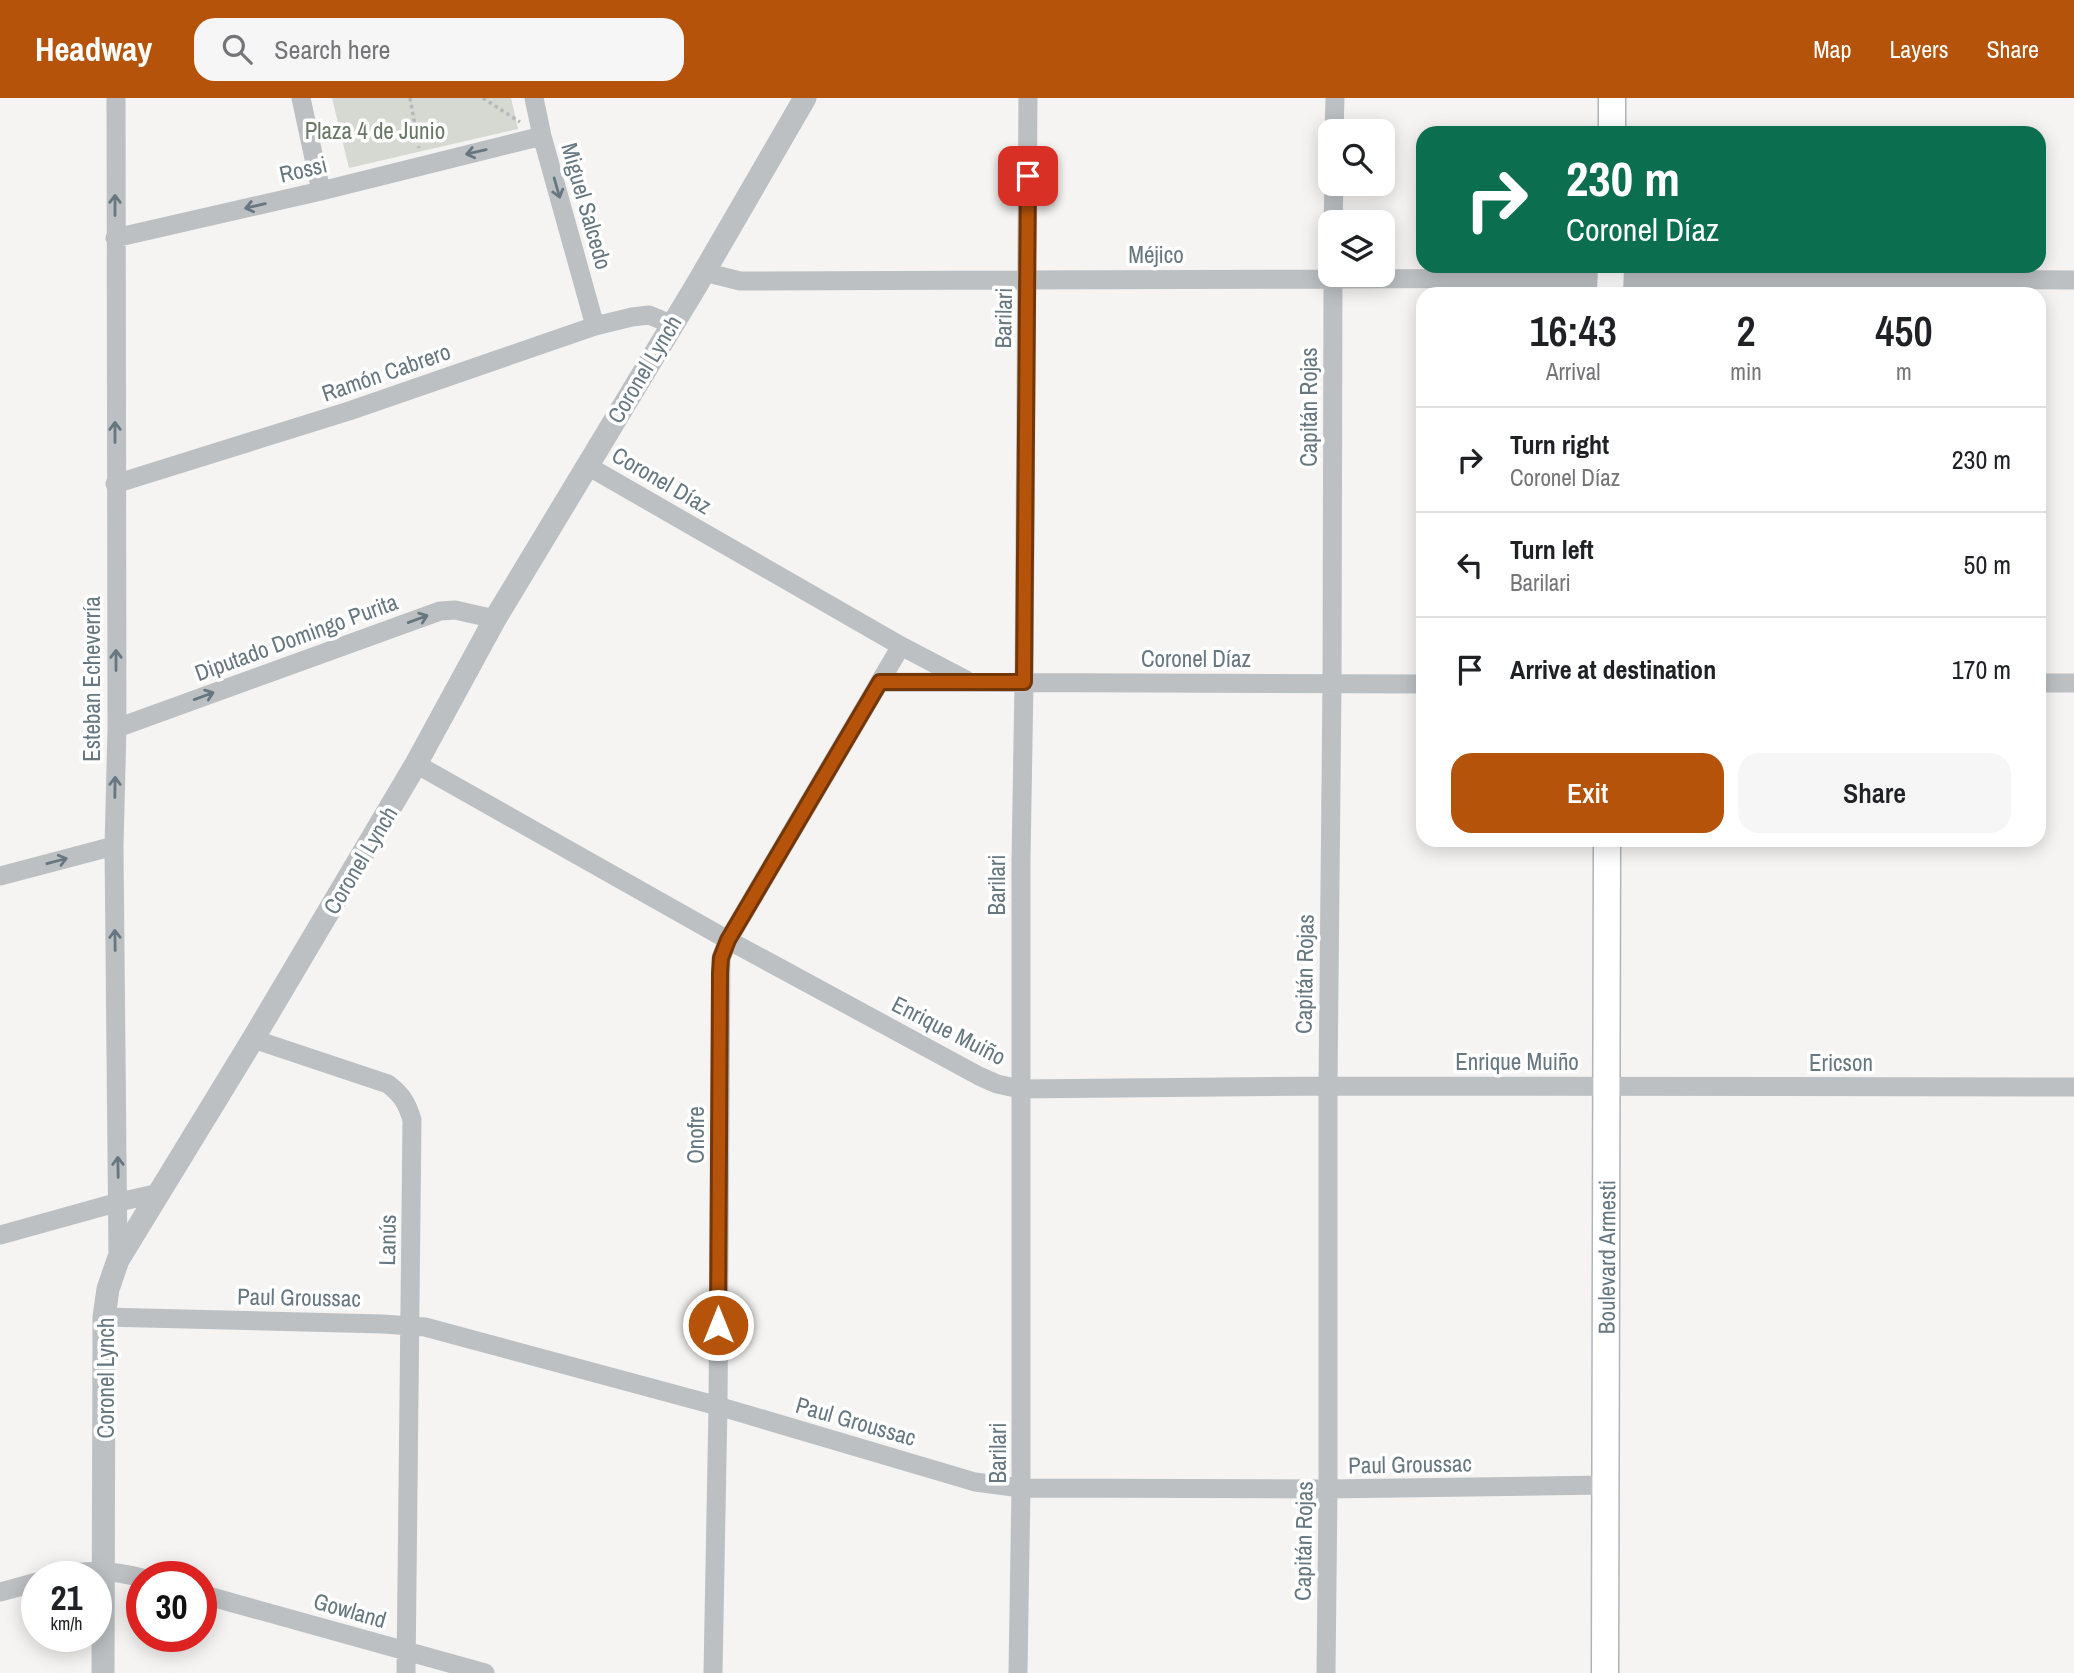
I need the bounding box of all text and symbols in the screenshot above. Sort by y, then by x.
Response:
search box [194,18,684,81]
text: Headway [35,27,152,71]
icon: search [218,30,256,68]
text: Search here [274,32,390,67]
text: Map [1813,33,1851,65]
text: Layers [1889,33,1948,65]
text: Share [1986,33,2039,65]
park label: Plaza 4 de Junio [305,115,445,146]
map controls [1318,119,1395,287]
button: search [1318,119,1395,196]
street label: Miguel Salcedo [554,139,620,273]
text: 230 m [1566,145,1680,211]
one-way arrow [465,146,487,159]
pin [998,146,1058,206]
street label: Rossi [276,148,330,190]
icon: right [1451,154,1542,245]
icon: arrive [1009,157,1047,195]
one-way arrow [551,177,564,199]
one-way arrow [108,193,122,216]
one-way arrow [244,200,266,213]
text: Coronel Díaz [1566,208,1719,251]
button: layers [1318,210,1395,287]
street label: Méjico [1128,239,1184,270]
street label: Barilari [987,287,1019,349]
text: 16:43 [1529,303,1617,359]
text: 2 [1736,303,1756,359]
text: 450 [1875,303,1933,359]
street label: Coronel Lynch [600,309,688,429]
street label: Ramón Cabrero [318,336,454,408]
street label: Capitán Rojas [1293,347,1324,467]
text: Arrival [1546,356,1600,387]
text: min [1730,356,1762,387]
text: m [1896,356,1912,387]
one-way arrow [108,421,122,444]
text: Turn right [1510,427,1609,462]
street label: Coronel Díaz [607,439,717,521]
icon: right [1451,441,1489,479]
text: 230 m [1952,442,2011,477]
text: Coronel Díaz [1510,462,1620,493]
text: Turn left [1510,532,1594,567]
icon: left [1451,546,1489,584]
text: 50 m [1964,547,2011,582]
text: Barilari [1510,567,1571,598]
street label: Diputado Domingo Purita [190,586,402,688]
street label: Esteban Echeverría [76,596,107,762]
one-way arrow [406,612,428,624]
street label: Coronel Díaz [1141,643,1251,674]
one-way arrow [109,648,123,671]
icon: arrive [1451,651,1489,689]
text: Arrive at destination [1510,652,1716,687]
text: 170 m [1952,652,2011,687]
one-way arrow [192,689,214,701]
button: Exit [1451,753,1724,833]
button: Share [1738,753,2011,833]
one-way arrow [108,775,122,798]
street label: Coronel Lynch [316,800,404,920]
one-way arrow [45,854,68,867]
street label: Barilari [981,855,1012,915]
street label: Capitán Rojas [1287,914,1321,1034]
one-way arrow [108,928,122,951]
street label: Enrique Muiño [887,988,1011,1072]
street label: Enrique Muiño [1455,1046,1579,1077]
street label: Ericson [1809,1047,1873,1078]
street label: Onofre [680,1106,711,1164]
one-way arrow [111,1156,125,1179]
street label: Boulevard Armesti [1590,1180,1622,1334]
street label: Lanús [371,1214,403,1266]
street label: Paul Groussac [237,1280,361,1314]
position arrow [681,1288,755,1362]
street label: Coronel Lynch [90,1318,121,1438]
street label: Paul Groussac [792,1389,920,1453]
street label: Barilari [982,1423,1013,1483]
street label: Paul Groussac [1348,1447,1472,1481]
street label: Capitán Rojas [1286,1481,1320,1601]
speed limit sign: 30 [126,1561,217,1652]
text: 21 [51,1574,82,1621]
street label: Gowland [310,1585,390,1635]
text: km/h [51,1611,83,1636]

